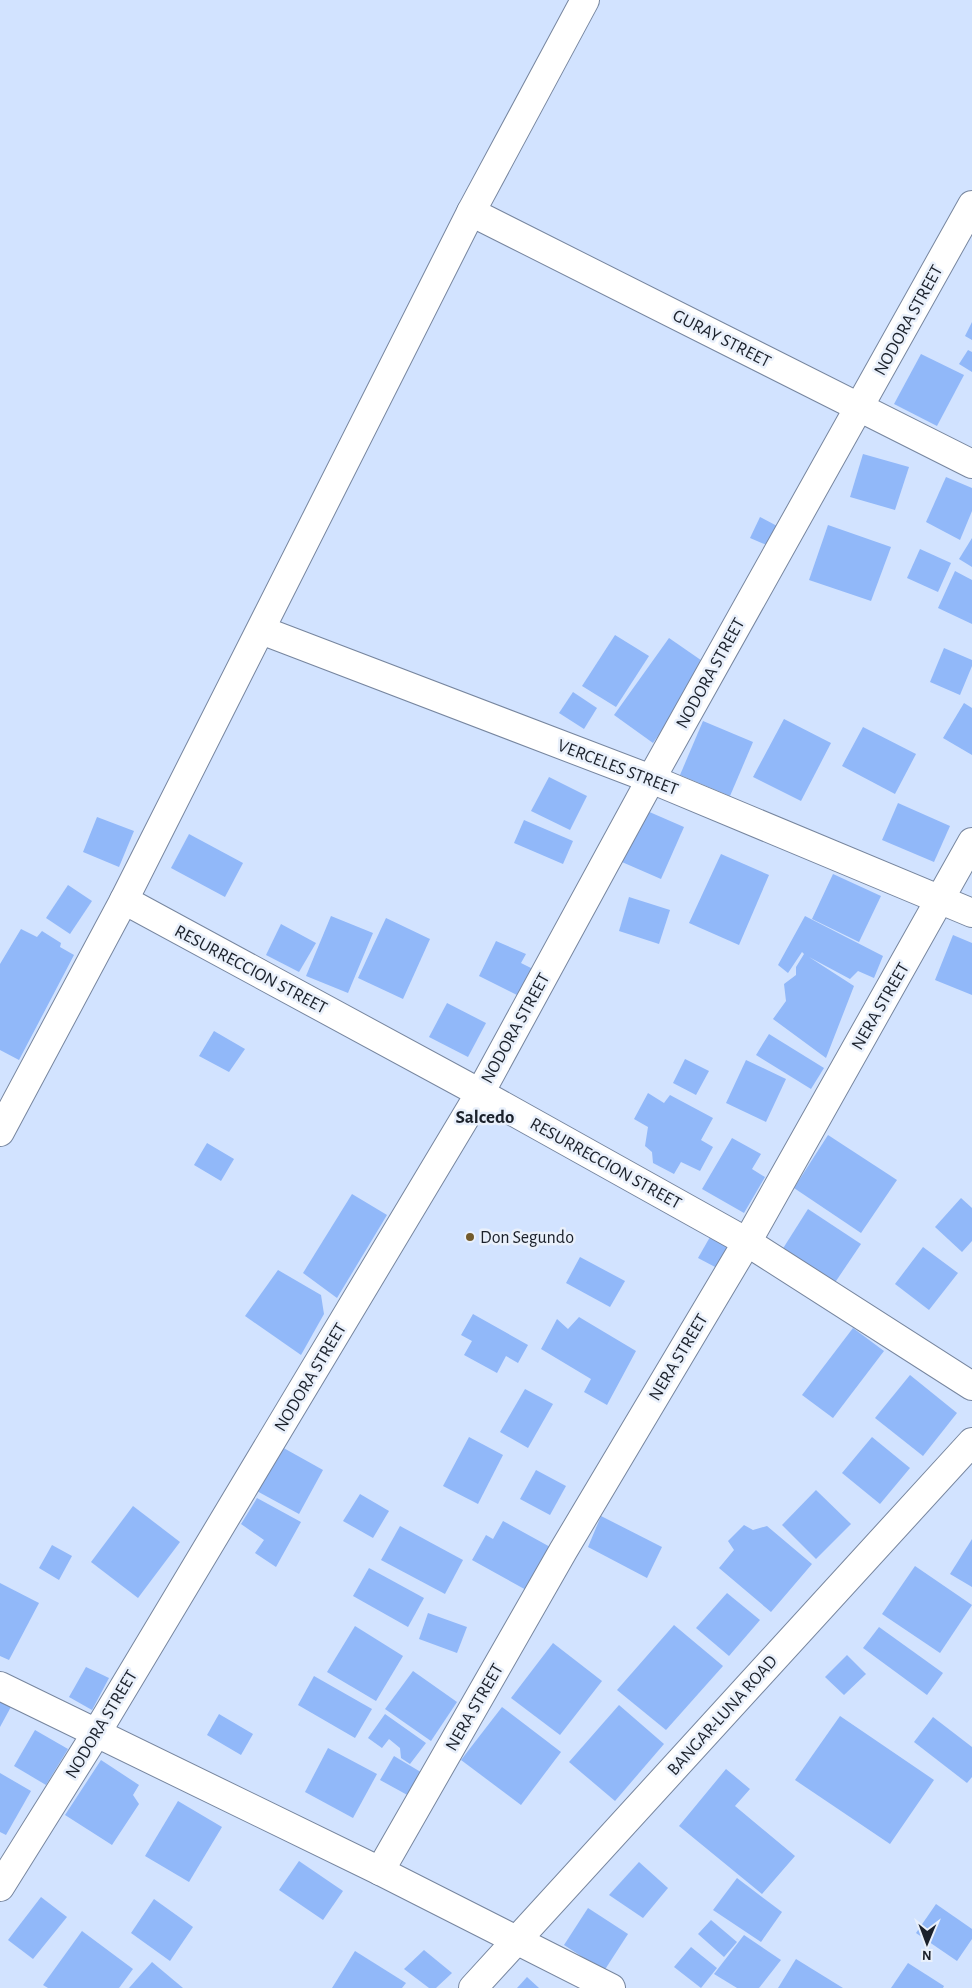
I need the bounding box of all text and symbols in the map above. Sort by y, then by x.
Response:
street label: NODORA STREET [871,262,947,379]
street label: GURAY STREET [670,307,774,371]
street label: NODORA STREET [673,615,749,732]
street label: VERCELES STREET [555,737,681,799]
street label: RESURRECCION STREET [171,922,330,1018]
street label: NERA STREET [849,960,913,1053]
street label: NODORA STREET [478,970,554,1087]
district label: Salcedo [456,1108,514,1127]
street label: RESURRECCION STREET [527,1115,684,1213]
place label: Don Segundo [480,1229,574,1247]
marker: Don Segundo [464,1231,476,1243]
street label: NERA STREET [646,1311,712,1404]
street label: NODORA STREET [271,1320,350,1435]
street label: BANGAR-LUNA ROAD [664,1652,781,1779]
street label: NERA STREET [443,1661,507,1754]
street label: NODORA STREET [62,1667,141,1782]
north arrow [902,1918,952,1968]
text: N [922,1948,932,1962]

